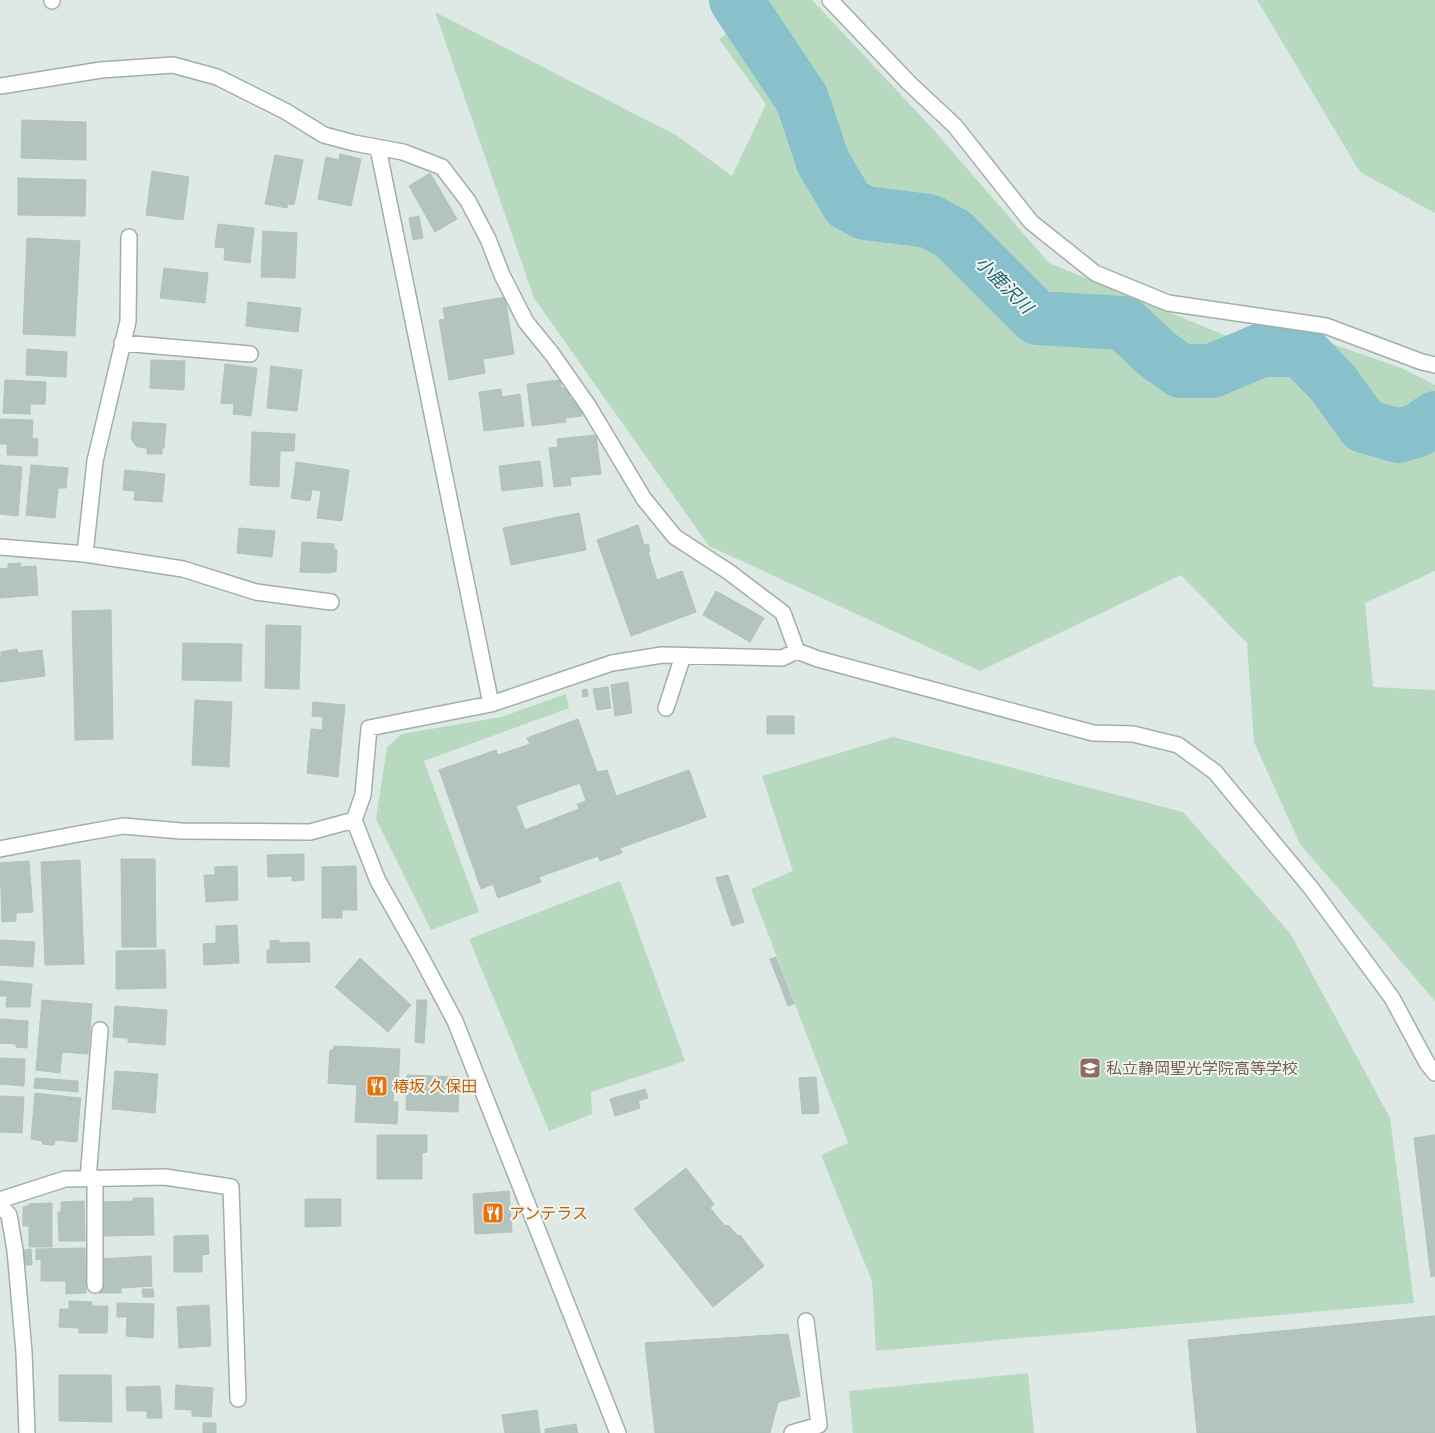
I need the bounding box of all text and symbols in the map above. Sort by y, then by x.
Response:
water label: 小鹿沢川 [971,251,1039,320]
school or university icon: 私立静岡聖光学院高等学校 [1078,1056,1102,1080]
place label: 私立静岡聖光学院高等学校 [1106,1058,1298,1078]
restaurant icon: 椿坂 久保田 [365,1074,389,1098]
place label: 椿坂 久保田 [393,1076,477,1096]
restaurant icon: アンテラス [481,1201,505,1225]
place label: アンテラス [509,1203,588,1223]

